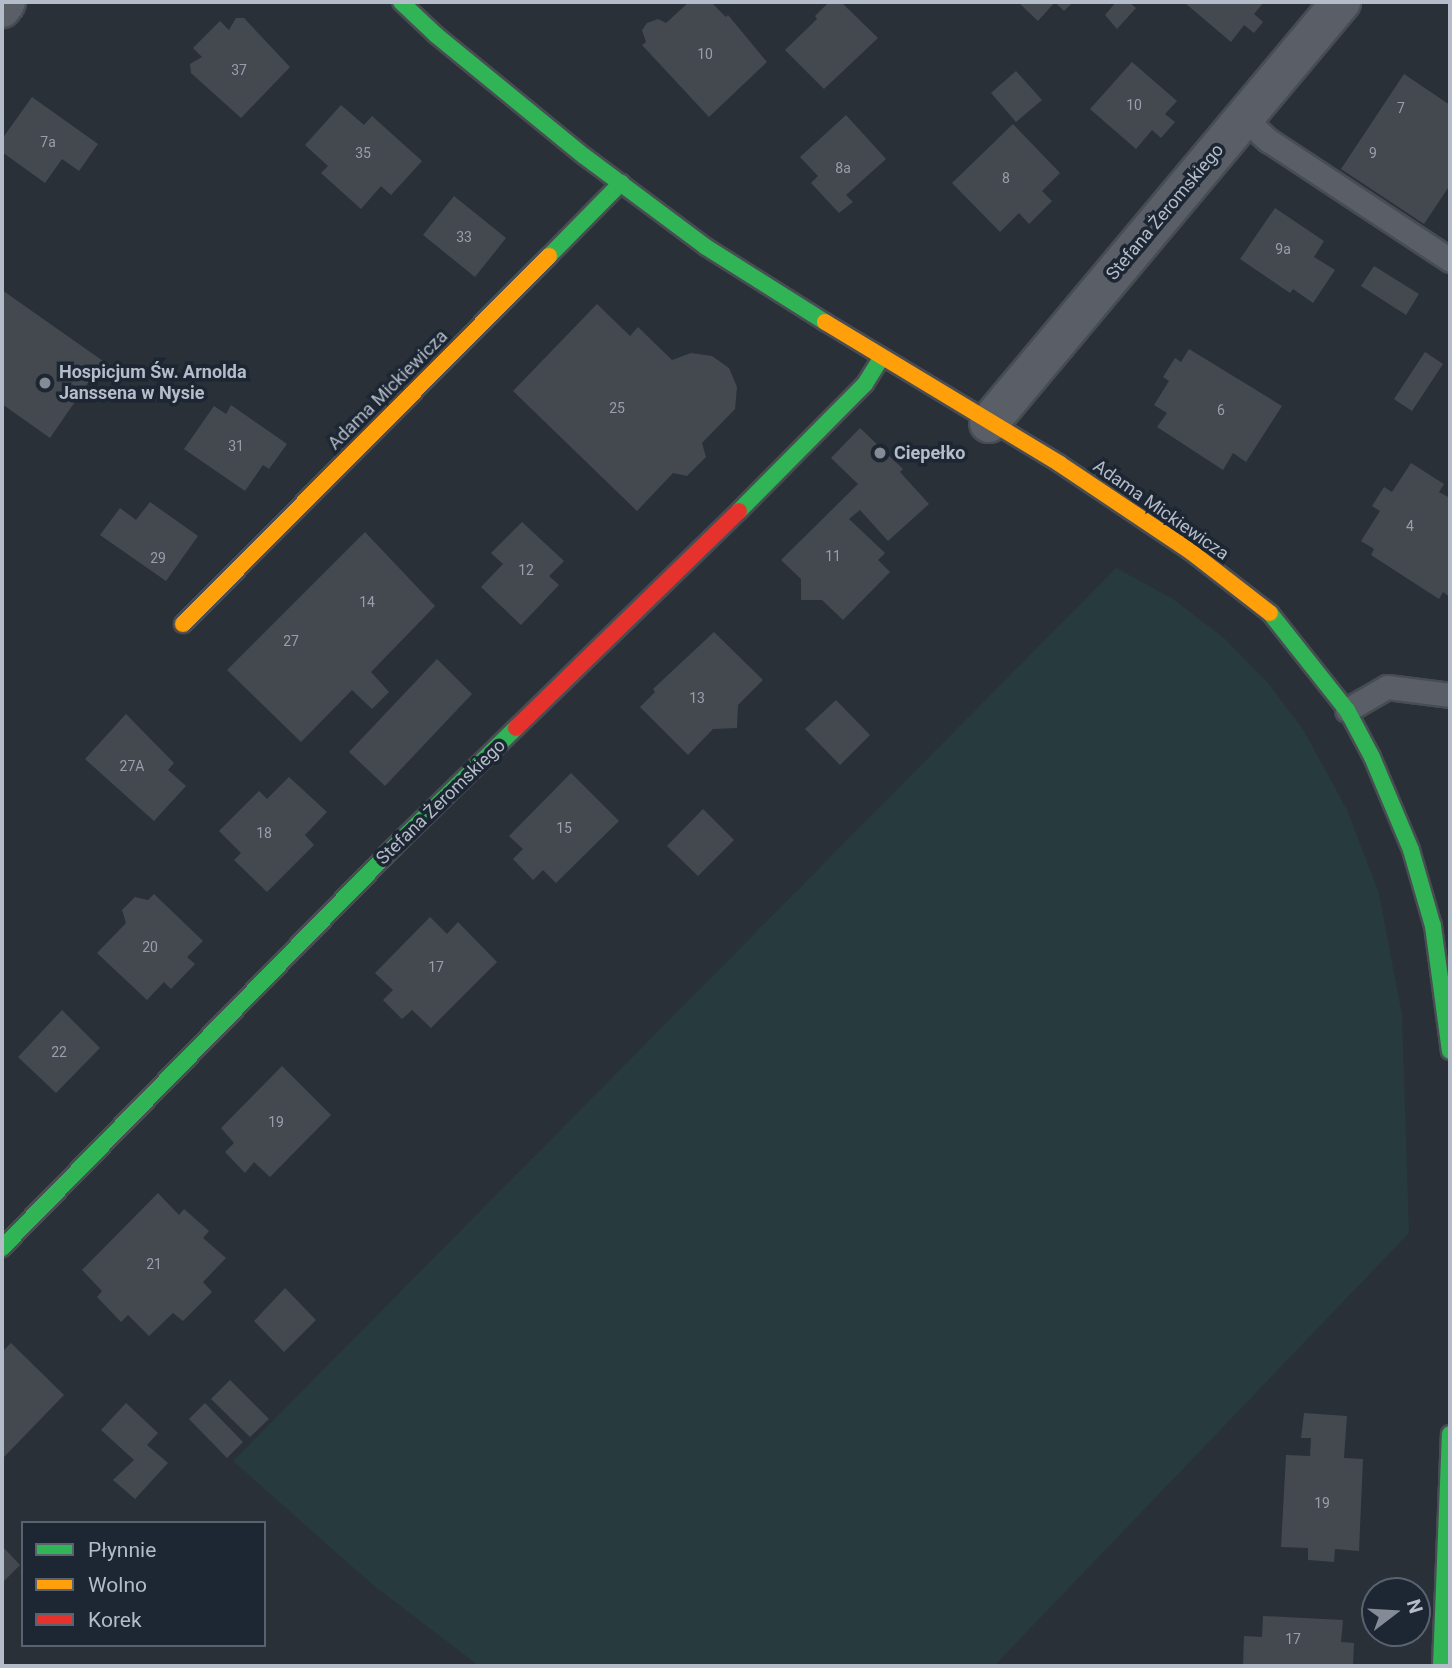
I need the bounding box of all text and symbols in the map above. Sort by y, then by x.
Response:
house number: 10 [697,46,713,62]
house number: 37 [231,62,247,78]
house number: 10 [1126,97,1142,113]
house number: 7 [1397,100,1405,116]
house number: 7a [40,134,56,150]
street label: Stefana Żeromskiego [1102,139,1228,285]
house number: 35 [355,145,371,161]
house number: 9 [1369,145,1377,161]
house number: 8a [835,160,851,176]
house number: 8 [1002,170,1010,186]
house number: 33 [456,229,472,245]
house number: 9a [1275,241,1291,257]
street label: Adama Mickiewicza [324,326,452,454]
place label: Hospicjum Św. Arnolda Janssena w Nysie [59,362,247,404]
marker: Hospicjum Św. Arnolda Janssena w Nysie [37,375,53,391]
house number: 25 [609,400,625,416]
house number: 6 [1217,402,1225,418]
house number: 31 [228,438,244,454]
place label: Ciepełko [894,442,965,464]
marker: Ciepełko [872,445,888,461]
street label: Adama Mickiewicza [1089,455,1233,565]
house number: 4 [1406,518,1414,534]
house number: 11 [825,548,841,564]
house number: 29 [150,550,166,566]
house number: 12 [518,562,534,578]
house number: 14 [359,594,375,610]
house number: 27 [283,633,299,649]
house number: 13 [689,690,705,706]
street label: Stefana Żeromskiego [372,735,510,869]
house number: 27A [120,758,144,774]
house number: 15 [556,820,572,836]
house number: 18 [256,825,272,841]
house number: 20 [142,939,158,955]
house number: 17 [428,959,444,975]
house number: 22 [51,1044,67,1060]
house number: 19 [268,1114,284,1130]
house number: 21 [146,1256,162,1272]
house number: 19 [1314,1495,1330,1511]
legend [21,1521,266,1647]
text: Płynnie [88,1538,156,1562]
text: Wolno [88,1573,147,1597]
north arrow [1361,1577,1431,1647]
text: N [1402,1597,1428,1616]
text: Korek [88,1608,142,1632]
house number: 17 [1285,1631,1301,1647]

